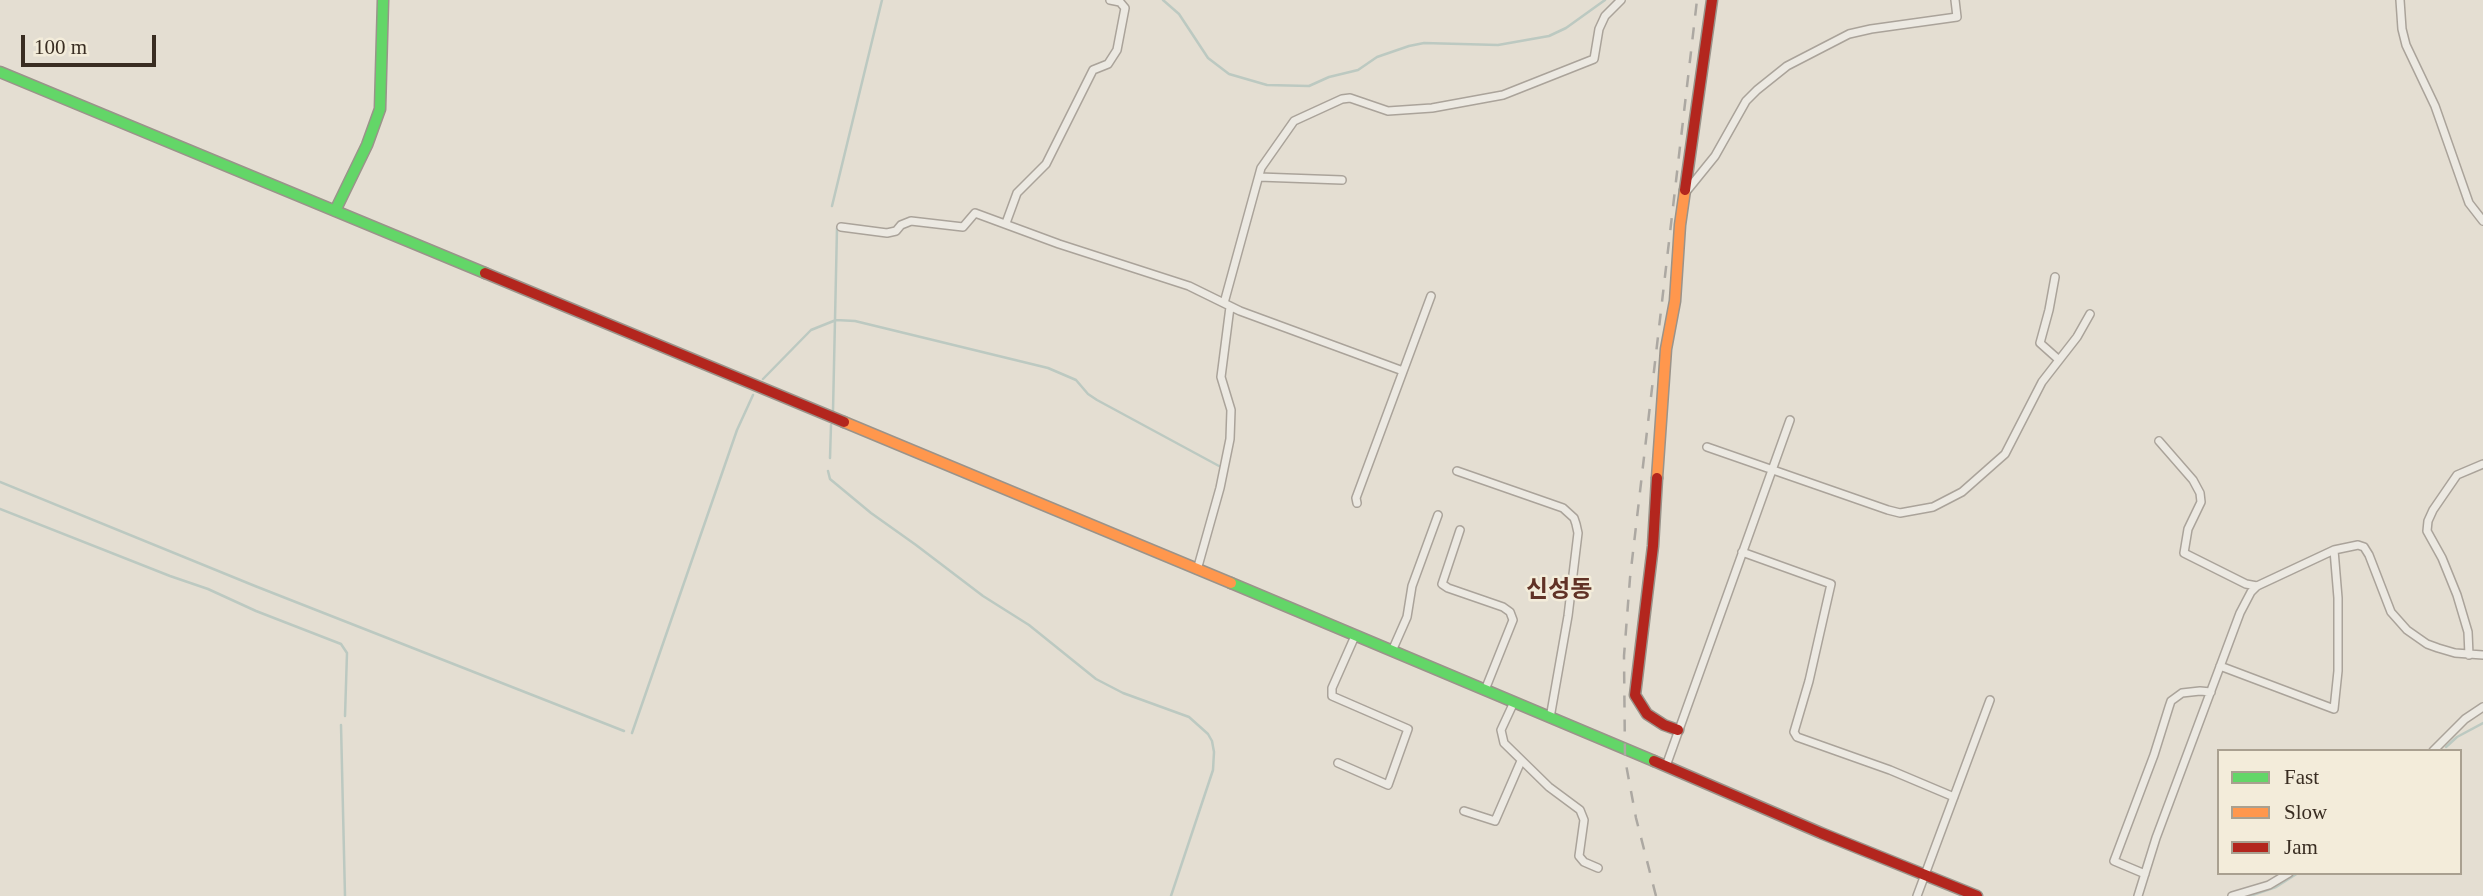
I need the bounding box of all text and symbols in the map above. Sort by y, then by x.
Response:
scale bar [24,21,159,65]
text: 100 m [34,35,87,59]
district label: 신성동 [1526,577,1592,605]
legend [2217,749,2462,875]
text: Fast [2284,765,2319,789]
text: Slow [2284,800,2327,824]
text: Jam [2284,835,2318,859]

